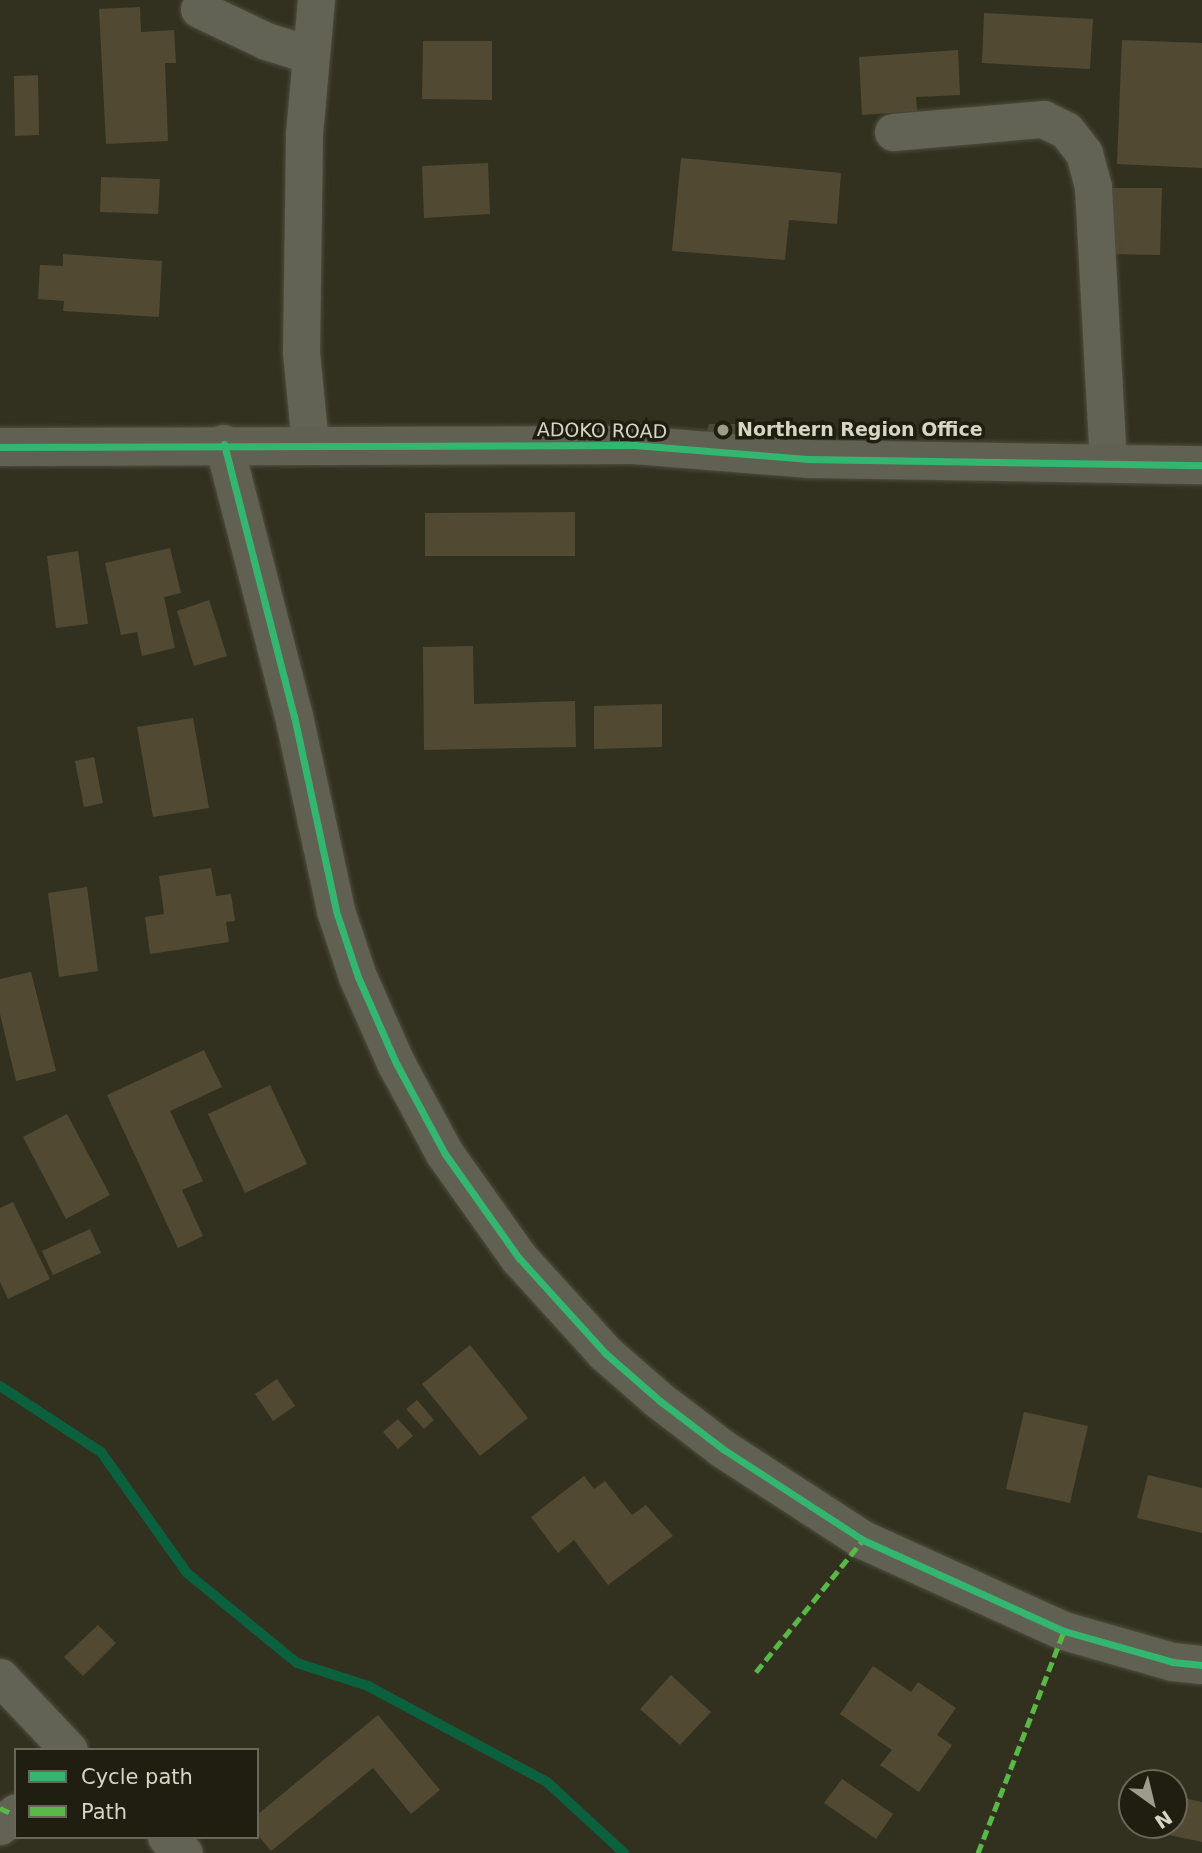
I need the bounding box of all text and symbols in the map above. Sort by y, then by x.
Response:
street label: ADOKO ROAD [537,418,667,444]
place label: Northern Region Office [737,419,983,441]
marker: Northern Region Office [715,422,731,438]
legend [14,1748,259,1839]
text: Cycle path [81,1765,193,1789]
north arrow [1118,1769,1188,1839]
text: Path [81,1800,127,1824]
text: N [1151,1806,1176,1833]

